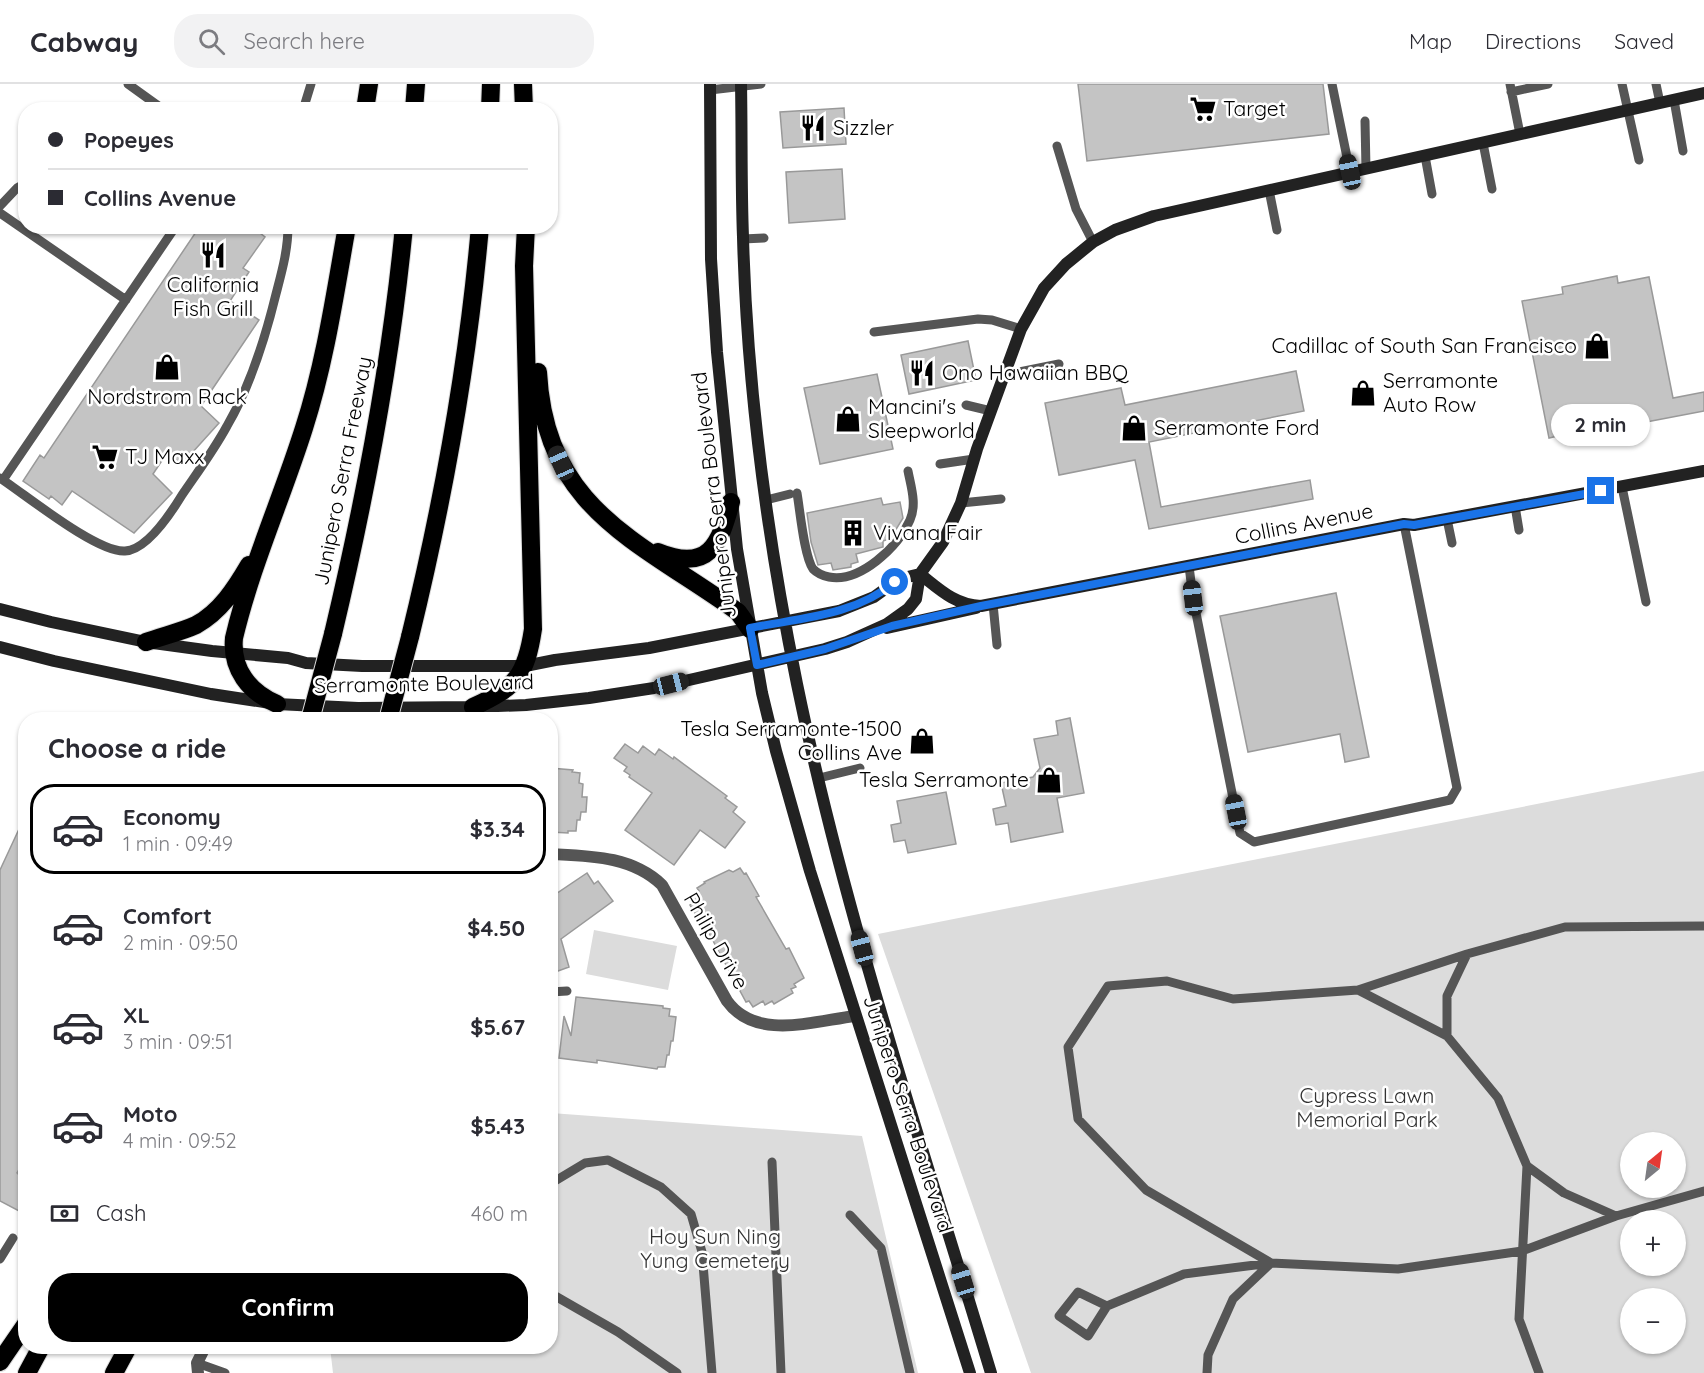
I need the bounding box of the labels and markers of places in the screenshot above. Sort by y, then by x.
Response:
supermarket icon: Target [1188,94,1218,124]
place label: Target [1223,95,1286,121]
restaurant icon: Sizzler [798,113,828,143]
place label: Sizzler [833,114,894,140]
restaurant icon: California Fish Grill [198,240,228,270]
place label: California Fish Grill [167,271,259,321]
shop icon: Cadillac of South San Francisco [1582,331,1612,361]
place label: Cadillac of South San Francisco [1272,332,1577,358]
shop icon: Nordstrom Rack [152,352,182,382]
restaurant icon: Ono Hawaiian BBQ [907,358,937,388]
place label: Ono Hawaiian BBQ [942,359,1129,385]
place label: Serramonte Auto Row [1383,367,1498,417]
shop icon: Serramonte Auto Row [1348,378,1378,408]
place label: Nordstrom Rack [87,383,247,409]
place label: Mancini's Sleepworld [868,393,975,443]
shop icon: Mancini's Sleepworld [833,404,863,434]
shop icon: Serramonte Ford [1119,413,1149,443]
place label: Serramonte Ford [1154,414,1320,440]
supermarket icon: TJ Maxx [90,442,120,472]
place label: TJ Maxx [125,443,205,469]
building icon: Vivana Fair [838,518,868,548]
place label: Vivana Fair [873,519,983,545]
place label: Tesla Serramonte-1500 Collins Ave [680,715,902,765]
shop icon: Tesla Serramonte-1500 Collins Ave [907,726,937,756]
shop icon: Tesla Serramonte [1034,765,1064,795]
place label: Tesla Serramonte [859,766,1029,792]

